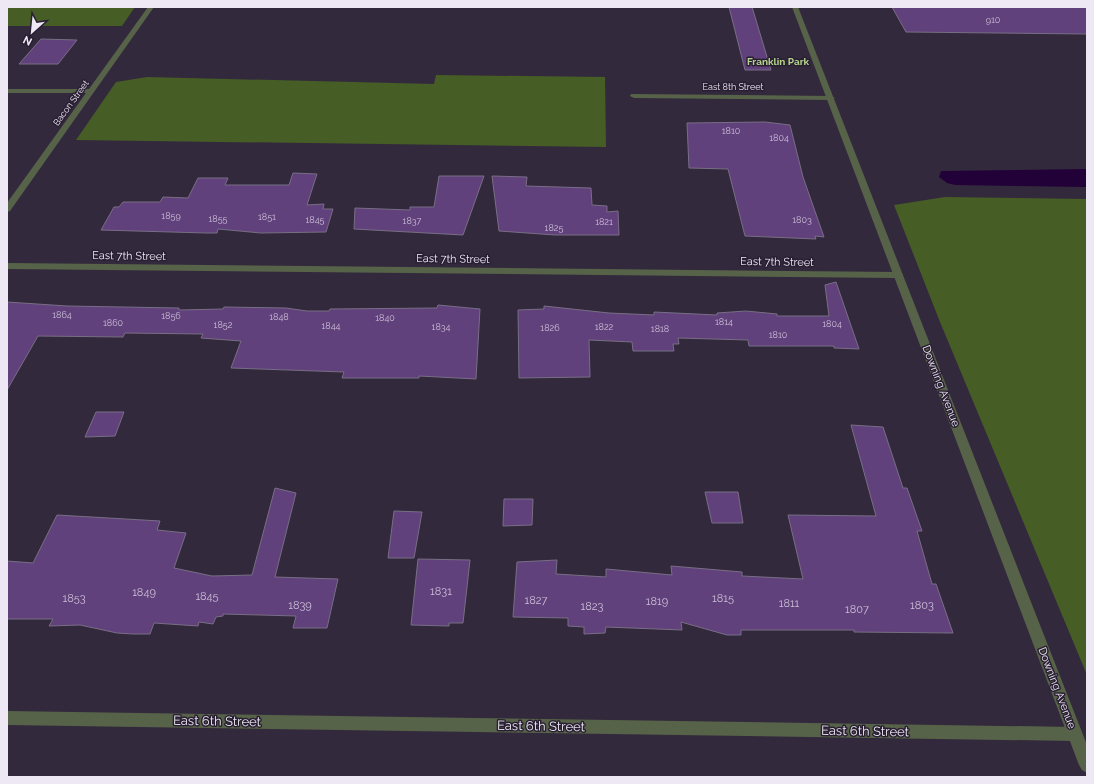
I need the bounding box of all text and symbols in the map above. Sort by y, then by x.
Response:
north arrow [12,12,52,52]
house number: 910 [986,15,1001,25]
text: N [21,33,34,48]
district label: Franklin Park [747,56,810,67]
street label: Bacon Street [51,78,91,128]
street label: East 8th Street [703,82,763,92]
house number: 1810 [722,126,741,136]
house number: 1804 [769,133,789,143]
house number: 1859 [161,211,181,221]
house number: 1851 [258,212,276,222]
house number: 1855 [209,214,228,224]
house number: 1845 [305,215,325,225]
house number: 1803 [792,215,812,225]
house number: 1837 [403,216,422,226]
house number: 1821 [595,217,613,227]
house number: 1825 [545,223,563,233]
street label: East 7th Street [92,249,166,263]
street label: East 7th Street [416,252,490,266]
street label: East 7th Street [740,255,814,269]
house number: 1864 [52,310,72,320]
house number: 1856 [161,311,181,321]
house number: 1848 [269,312,289,322]
house number: 1840 [375,313,395,323]
house number: 1814 [715,317,733,327]
house number: 1860 [103,318,124,328]
house number: 1804 [822,319,842,329]
house number: 1852 [214,320,233,330]
house number: 1844 [321,321,341,331]
house number: 1834 [432,322,451,332]
house number: 1822 [595,322,614,332]
house number: 1826 [540,323,560,333]
house number: 1818 [651,324,669,334]
house number: 1810 [769,330,788,340]
street label: Downing Avenue [919,343,963,429]
house number: 1831 [430,585,452,598]
house number: 1849 [132,586,156,599]
house number: 1845 [195,590,219,603]
house number: 1853 [62,592,86,605]
house number: 1815 [712,592,734,605]
house number: 1827 [525,594,548,607]
house number: 1819 [646,595,668,608]
house number: 1811 [779,597,800,610]
house number: 1839 [288,599,312,612]
house number: 1803 [910,599,934,612]
house number: 1823 [581,600,604,613]
house number: 1807 [845,603,869,616]
street label: Downing Avenue [1035,645,1079,731]
street label: East 6th Street [173,713,262,729]
street label: East 6th Street [497,718,586,734]
street label: East 6th Street [821,723,910,739]

